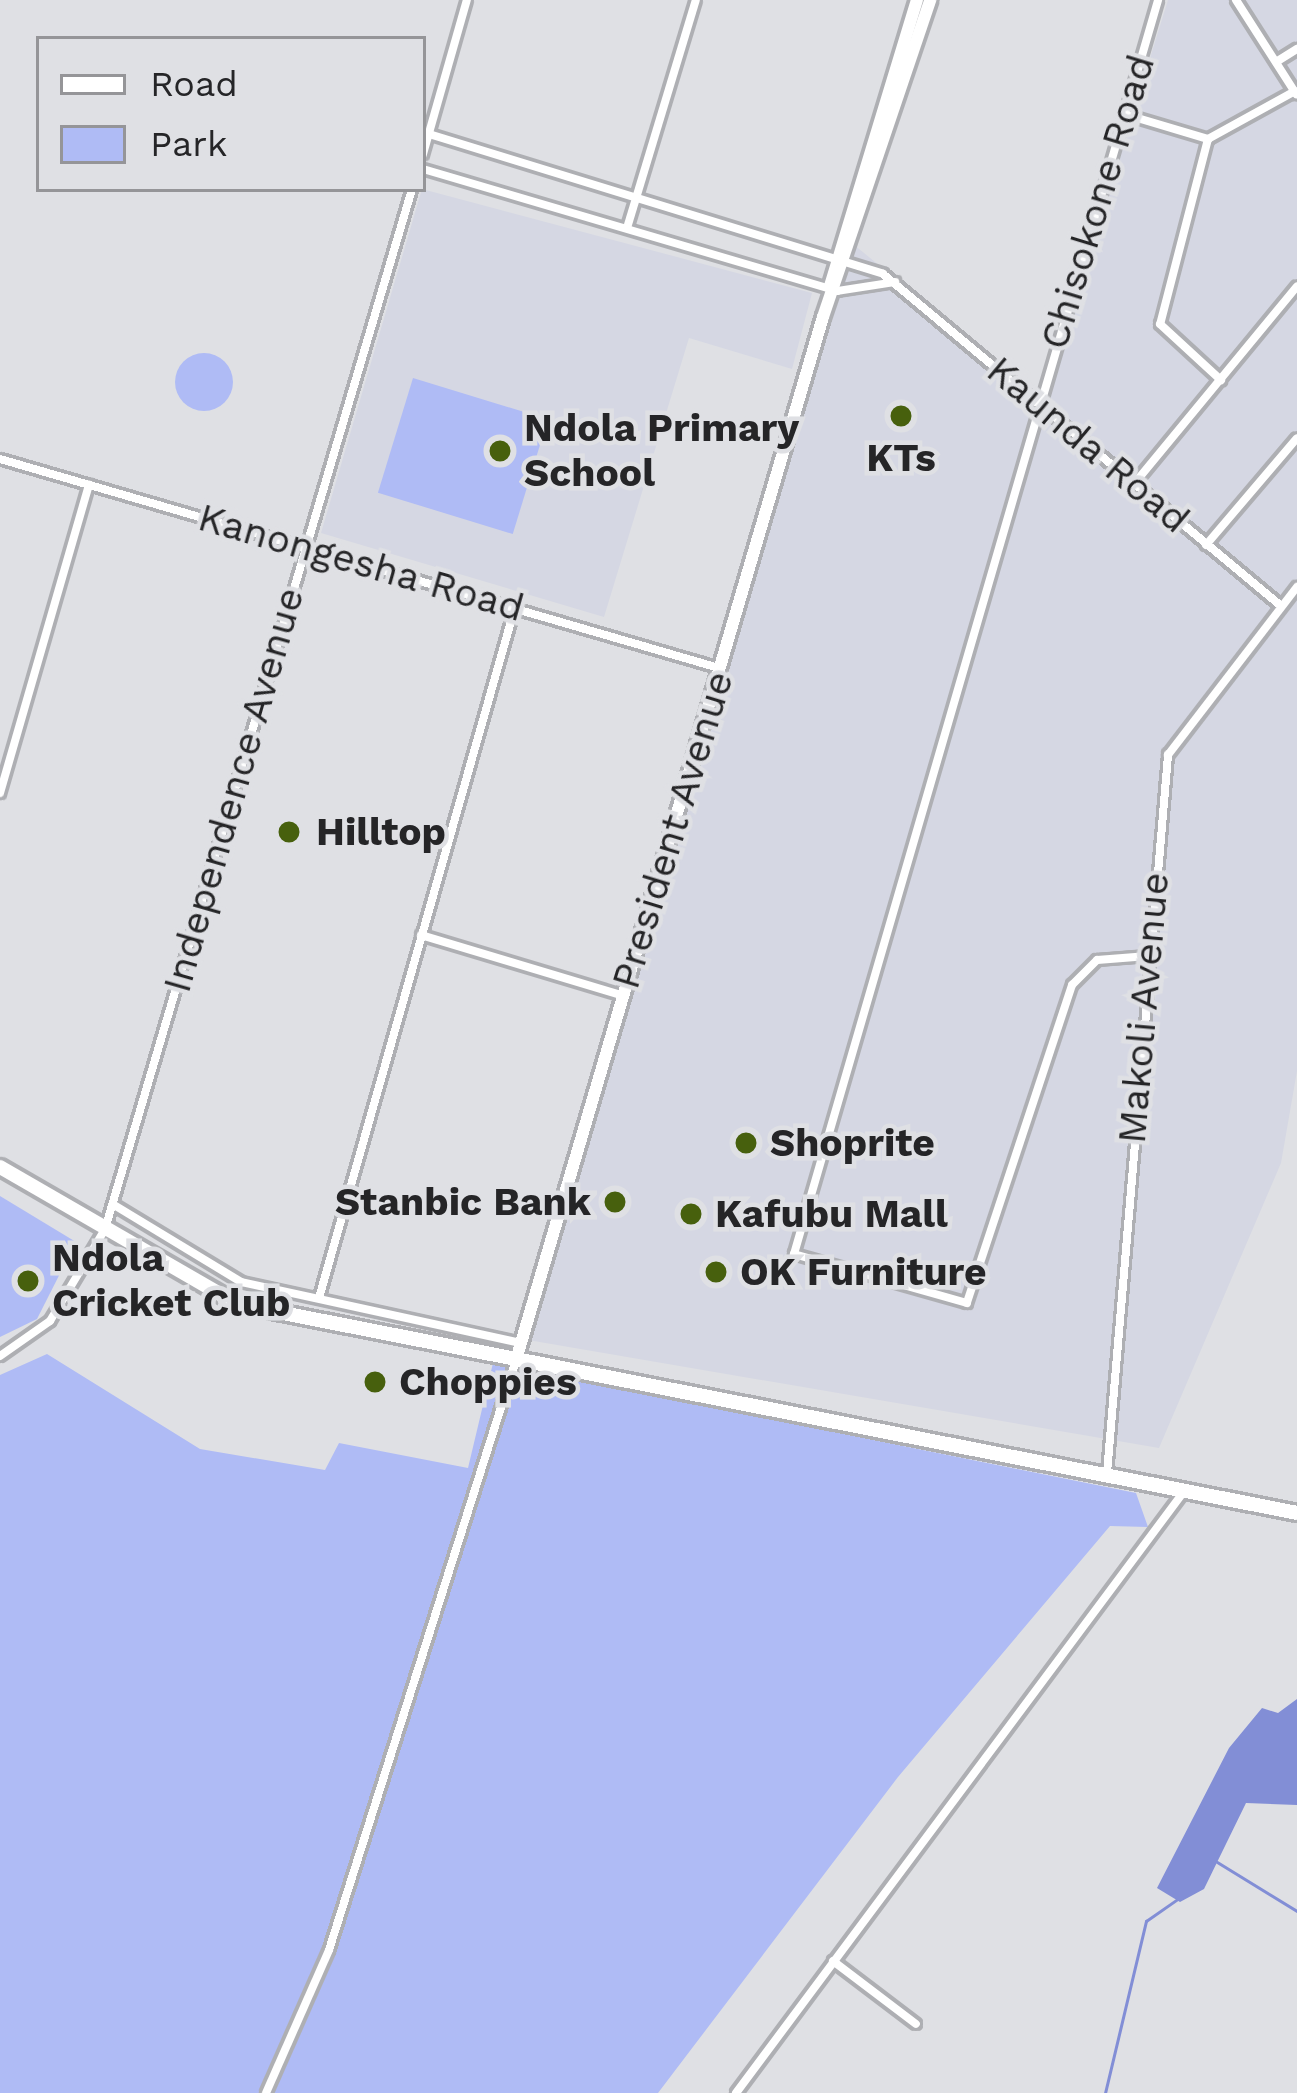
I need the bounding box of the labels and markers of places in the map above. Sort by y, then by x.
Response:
marker: KTs [888,403,914,429]
place label: Ndola Primary School [524,406,800,497]
place label: KTs [866,435,936,481]
marker: Ndola Primary School [487,438,513,464]
place label: Hilltop [316,809,446,855]
marker: Hilltop [273,816,305,848]
place label: Shoprite [770,1120,935,1166]
marker: Shoprite [733,1130,759,1156]
place label: Stanbic Bank [335,1179,591,1225]
marker: Stanbic Bank [602,1189,628,1215]
place label: Kafubu Mall [715,1191,948,1237]
marker: Kafubu Mall [678,1201,704,1227]
place label: Ndola Cricket Club [52,1236,290,1327]
place label: OK Furniture [740,1249,987,1295]
marker: OK Furniture [703,1259,729,1285]
marker: Ndola Cricket Club [15,1268,41,1294]
place label: Choppies [399,1359,577,1405]
marker: Choppies [362,1369,388,1395]

